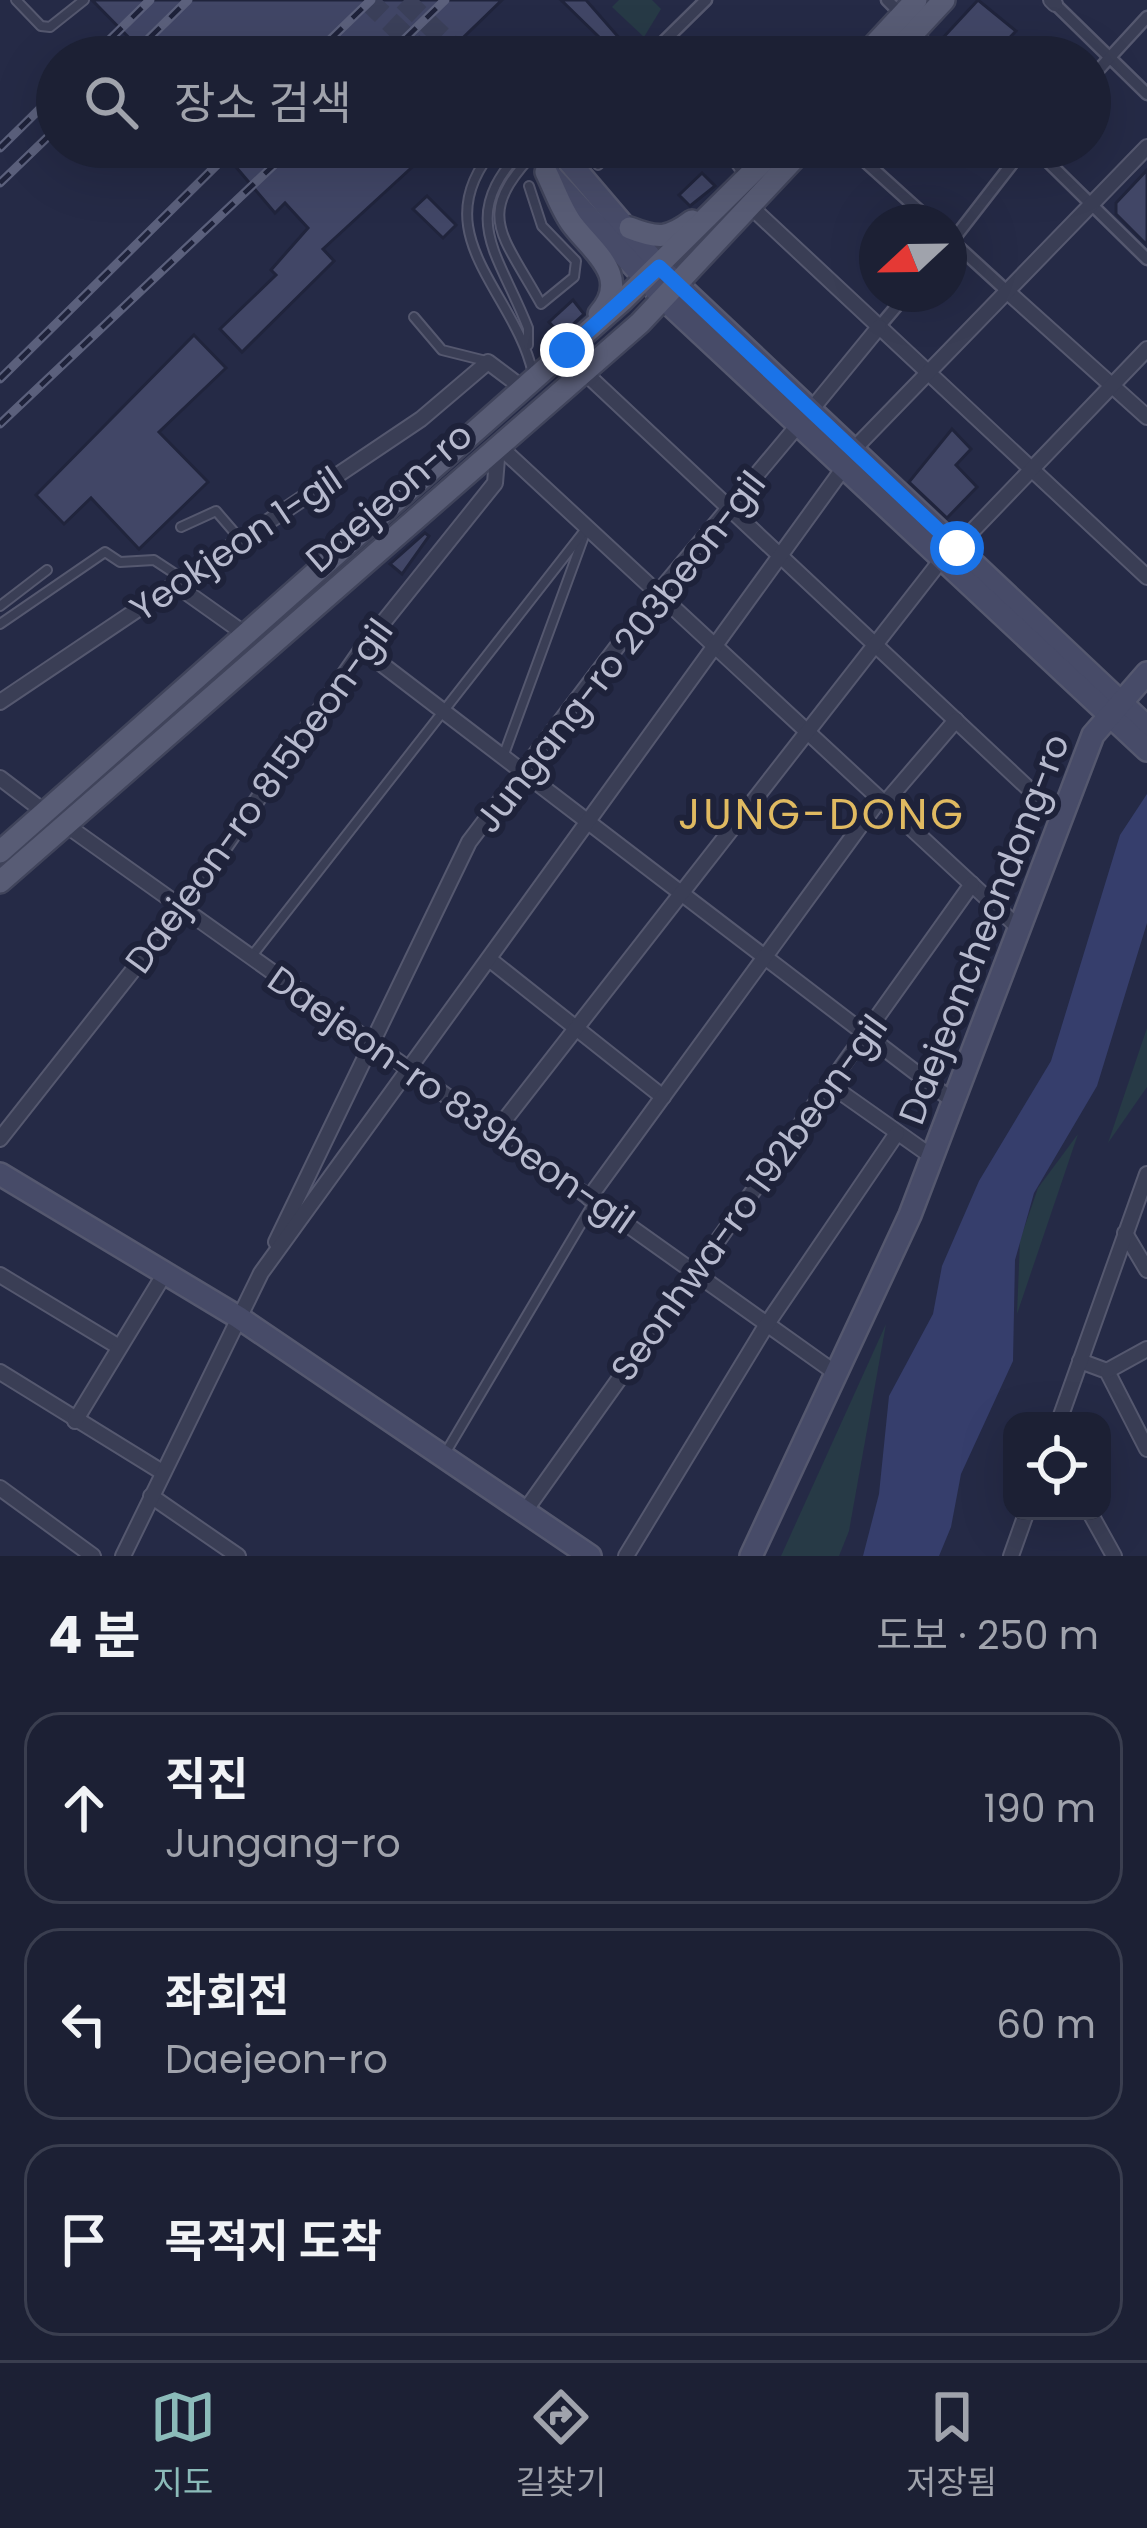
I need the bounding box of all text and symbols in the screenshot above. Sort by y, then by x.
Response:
search box [36,36,1111,168]
icon: search [78,69,144,135]
text: 장소 검색 [174,72,352,135]
north arrow [859,204,967,312]
route end [540,323,594,377]
street label: Daejeon-ro [295,410,483,584]
street label: Yeokjeon 1-gil [120,454,352,634]
street label: Jungang-ro 203beon-gil [463,460,777,844]
route start [930,521,984,575]
street label: Daejeon-ro 815beon-gil [113,608,405,984]
street label: Daejeoncheondong-ro [886,727,1082,1131]
district label: JUNG-DONG [678,785,966,844]
street label: Daejeon-ro 839beon-gil [258,954,644,1246]
street label: Seonhwa-ro 192beon-gil [599,1004,899,1392]
map controls [1003,1412,1111,1520]
button: locate [1003,1412,1111,1520]
text: 4 분 [48,1599,140,1671]
text: 도보 · 250 m [876,1608,1099,1663]
text: 직진 [165,1748,248,1811]
icon: ahead [51,1775,117,1841]
text: 190 m [984,1781,1096,1836]
text: Jungang-ro [165,1816,401,1871]
text: 좌회전 [165,1964,289,2027]
icon: left [51,1991,117,2057]
text: 60 m [996,1997,1096,2052]
text: Daejeon-ro [165,2032,388,2087]
icon: arrive [51,2207,117,2273]
text: 목적지 도착 [165,2210,382,2273]
tab: 지도 [150,2384,216,2508]
tab: 길찾기 [515,2384,606,2508]
tab: 저장됨 [906,2384,997,2508]

